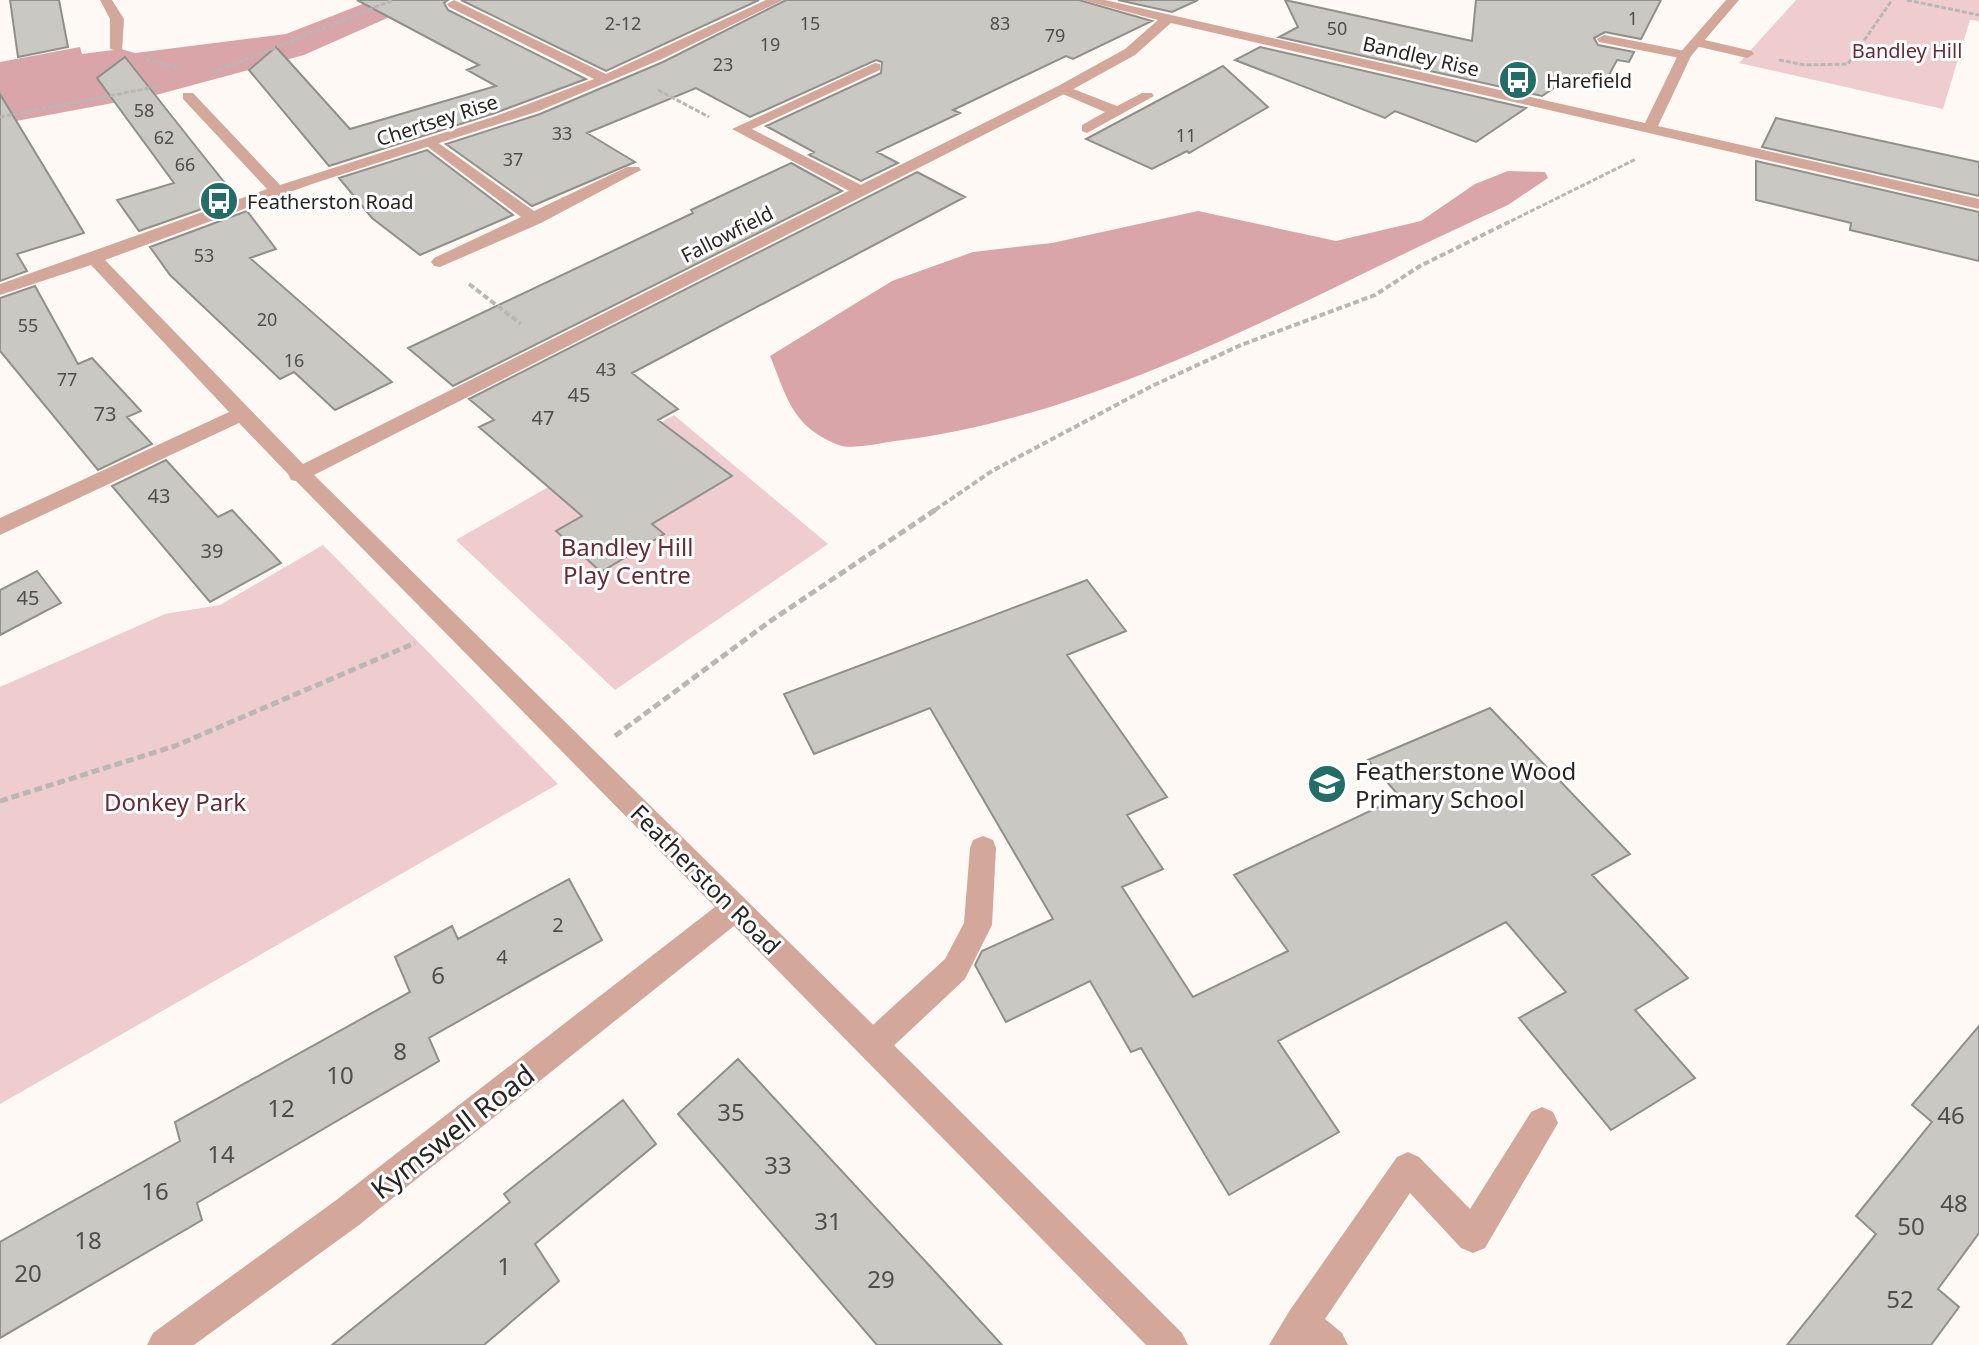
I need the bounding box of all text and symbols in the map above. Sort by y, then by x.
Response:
house number: 1 [1628,6,1638,30]
house number: 2-12 [605,11,641,35]
house number: 15 [800,11,820,35]
house number: 83 [990,11,1010,35]
house number: 50 [1327,16,1347,40]
house number: 79 [1045,23,1065,47]
street label: Bandley Rise [1360,29,1482,83]
house number: 19 [760,32,780,56]
park label: Bandley Hill [1852,37,1962,64]
house number: 23 [713,52,733,76]
bus stop icon: Harefield [1497,59,1539,101]
place label: Harefield [1546,67,1632,94]
street label: Chertsey Rise [373,88,501,152]
house number: 58 [134,98,154,122]
house number: 33 [552,121,572,145]
house number: 11 [1176,123,1196,147]
house number: 62 [154,125,174,149]
house number: 37 [503,147,523,171]
house number: 66 [175,152,195,176]
bus stop icon: Featherston Road [198,180,240,222]
place label: Featherston Road [247,188,414,215]
street label: Fallowfield [676,199,778,269]
house number: 53 [194,243,214,267]
house number: 20 [257,307,277,331]
house number: 55 [18,313,38,337]
house number: 16 [284,348,304,372]
house number: 43 [596,357,616,381]
house number: 77 [57,367,77,391]
house number: 45 [568,381,590,408]
house number: 73 [94,400,116,427]
house number: 47 [532,404,554,431]
house number: 43 [148,482,170,509]
park label: Bandley Hill Play Centre [561,530,693,591]
house number: 39 [201,537,223,564]
house number: 45 [17,584,39,611]
place label: Featherstone Wood Primary School [1355,754,1576,815]
school or university icon: Featherstone Wood Primary School [1306,763,1348,805]
park label: Donkey Park [104,785,246,818]
street label: Featherston Road [624,797,788,961]
house number: 2 [552,911,564,938]
house number: 4 [496,943,508,970]
house number: 6 [431,958,445,991]
house number: 8 [393,1034,407,1067]
street label: Kymswell Road [362,1055,542,1207]
house number: 10 [326,1058,354,1091]
house number: 12 [267,1091,295,1124]
house number: 35 [717,1095,745,1128]
house number: 46 [1937,1098,1965,1131]
house number: 14 [207,1137,235,1170]
house number: 33 [764,1148,792,1181]
house number: 16 [141,1174,169,1207]
house number: 48 [1940,1186,1968,1219]
house number: 31 [814,1204,842,1237]
house number: 50 [1897,1209,1925,1242]
house number: 18 [74,1223,102,1256]
house number: 1 [497,1249,511,1282]
house number: 20 [14,1256,42,1289]
house number: 29 [867,1262,895,1295]
house number: 52 [1886,1282,1914,1315]

